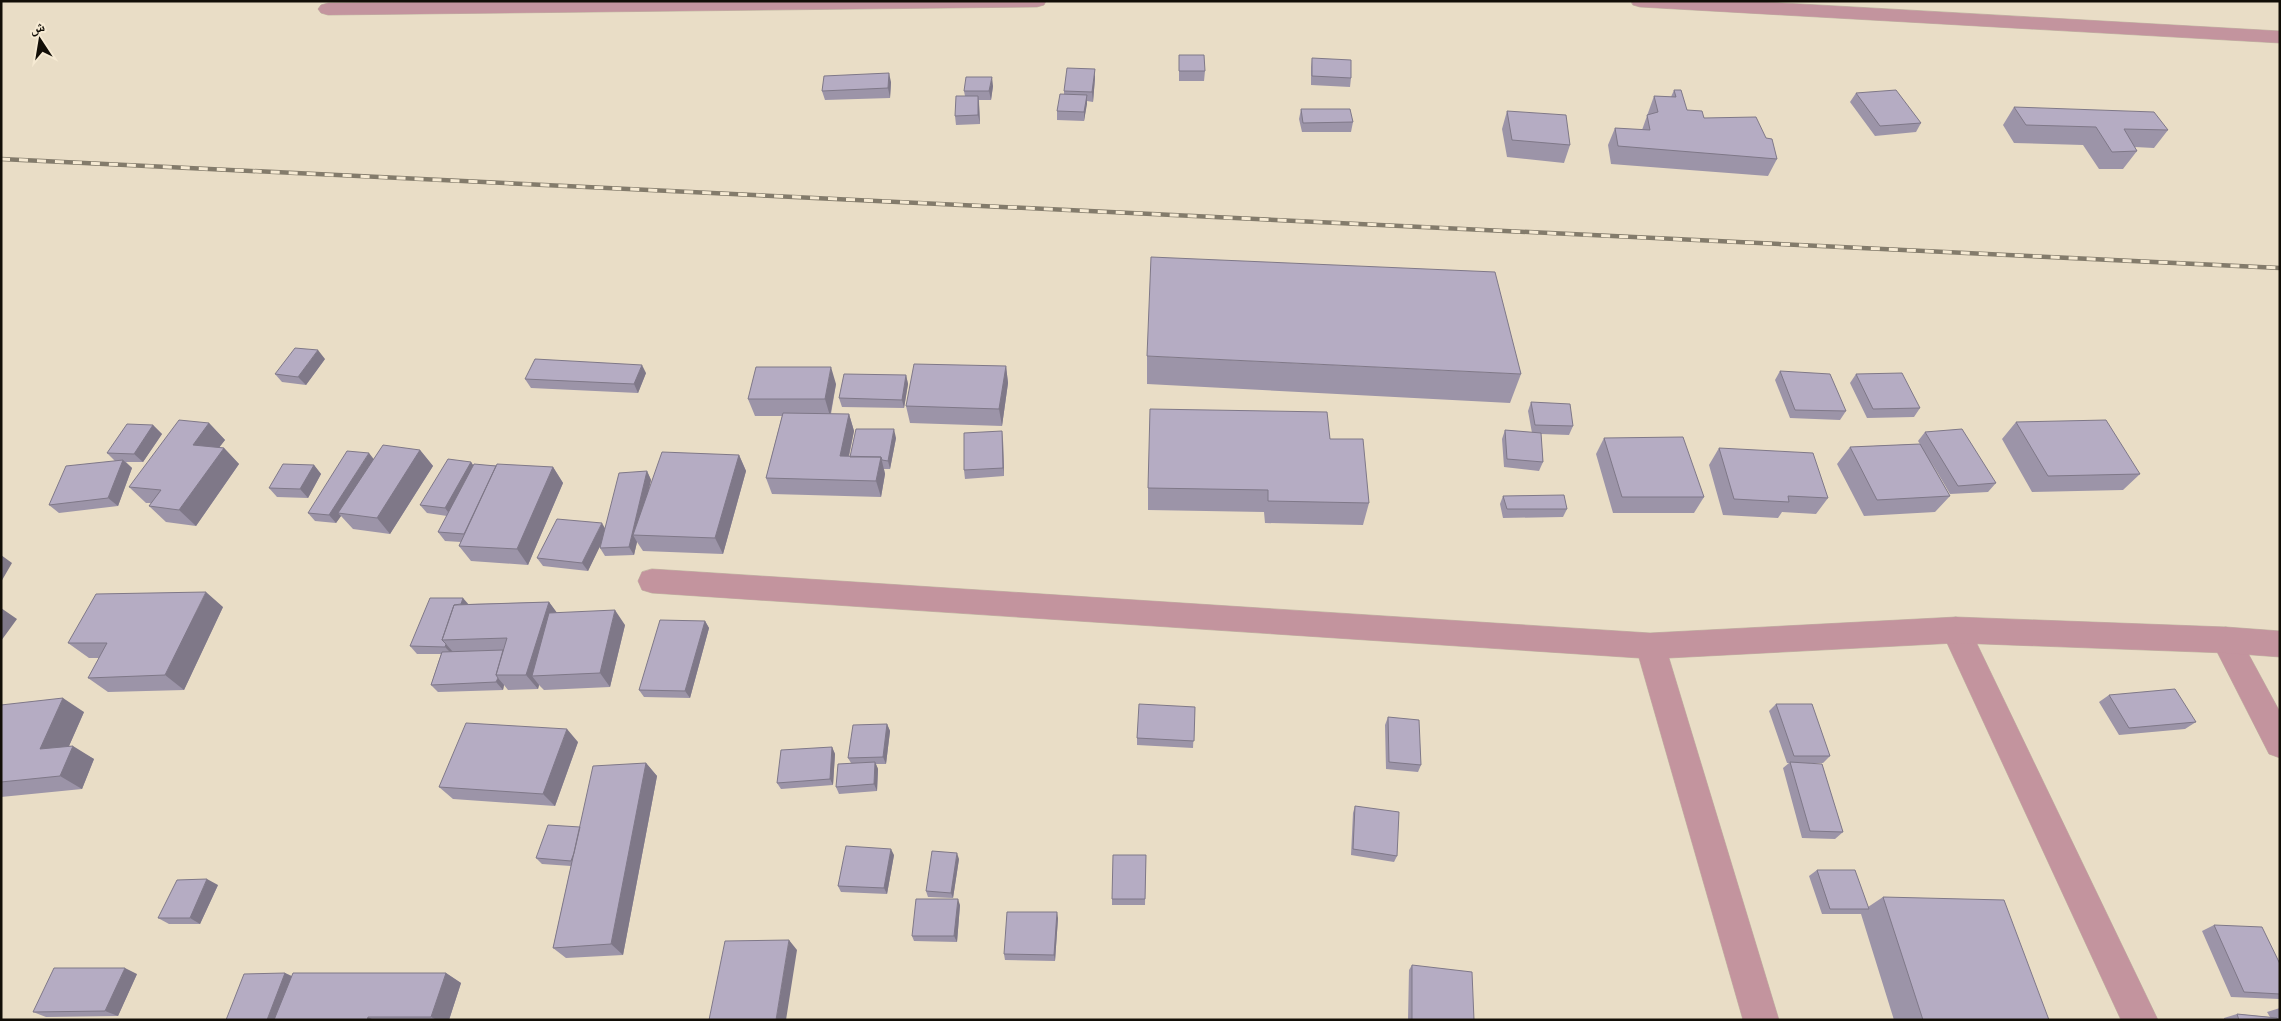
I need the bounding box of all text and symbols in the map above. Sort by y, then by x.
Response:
north arrow [15,15,65,65]
text: ش [28,18,47,38]

